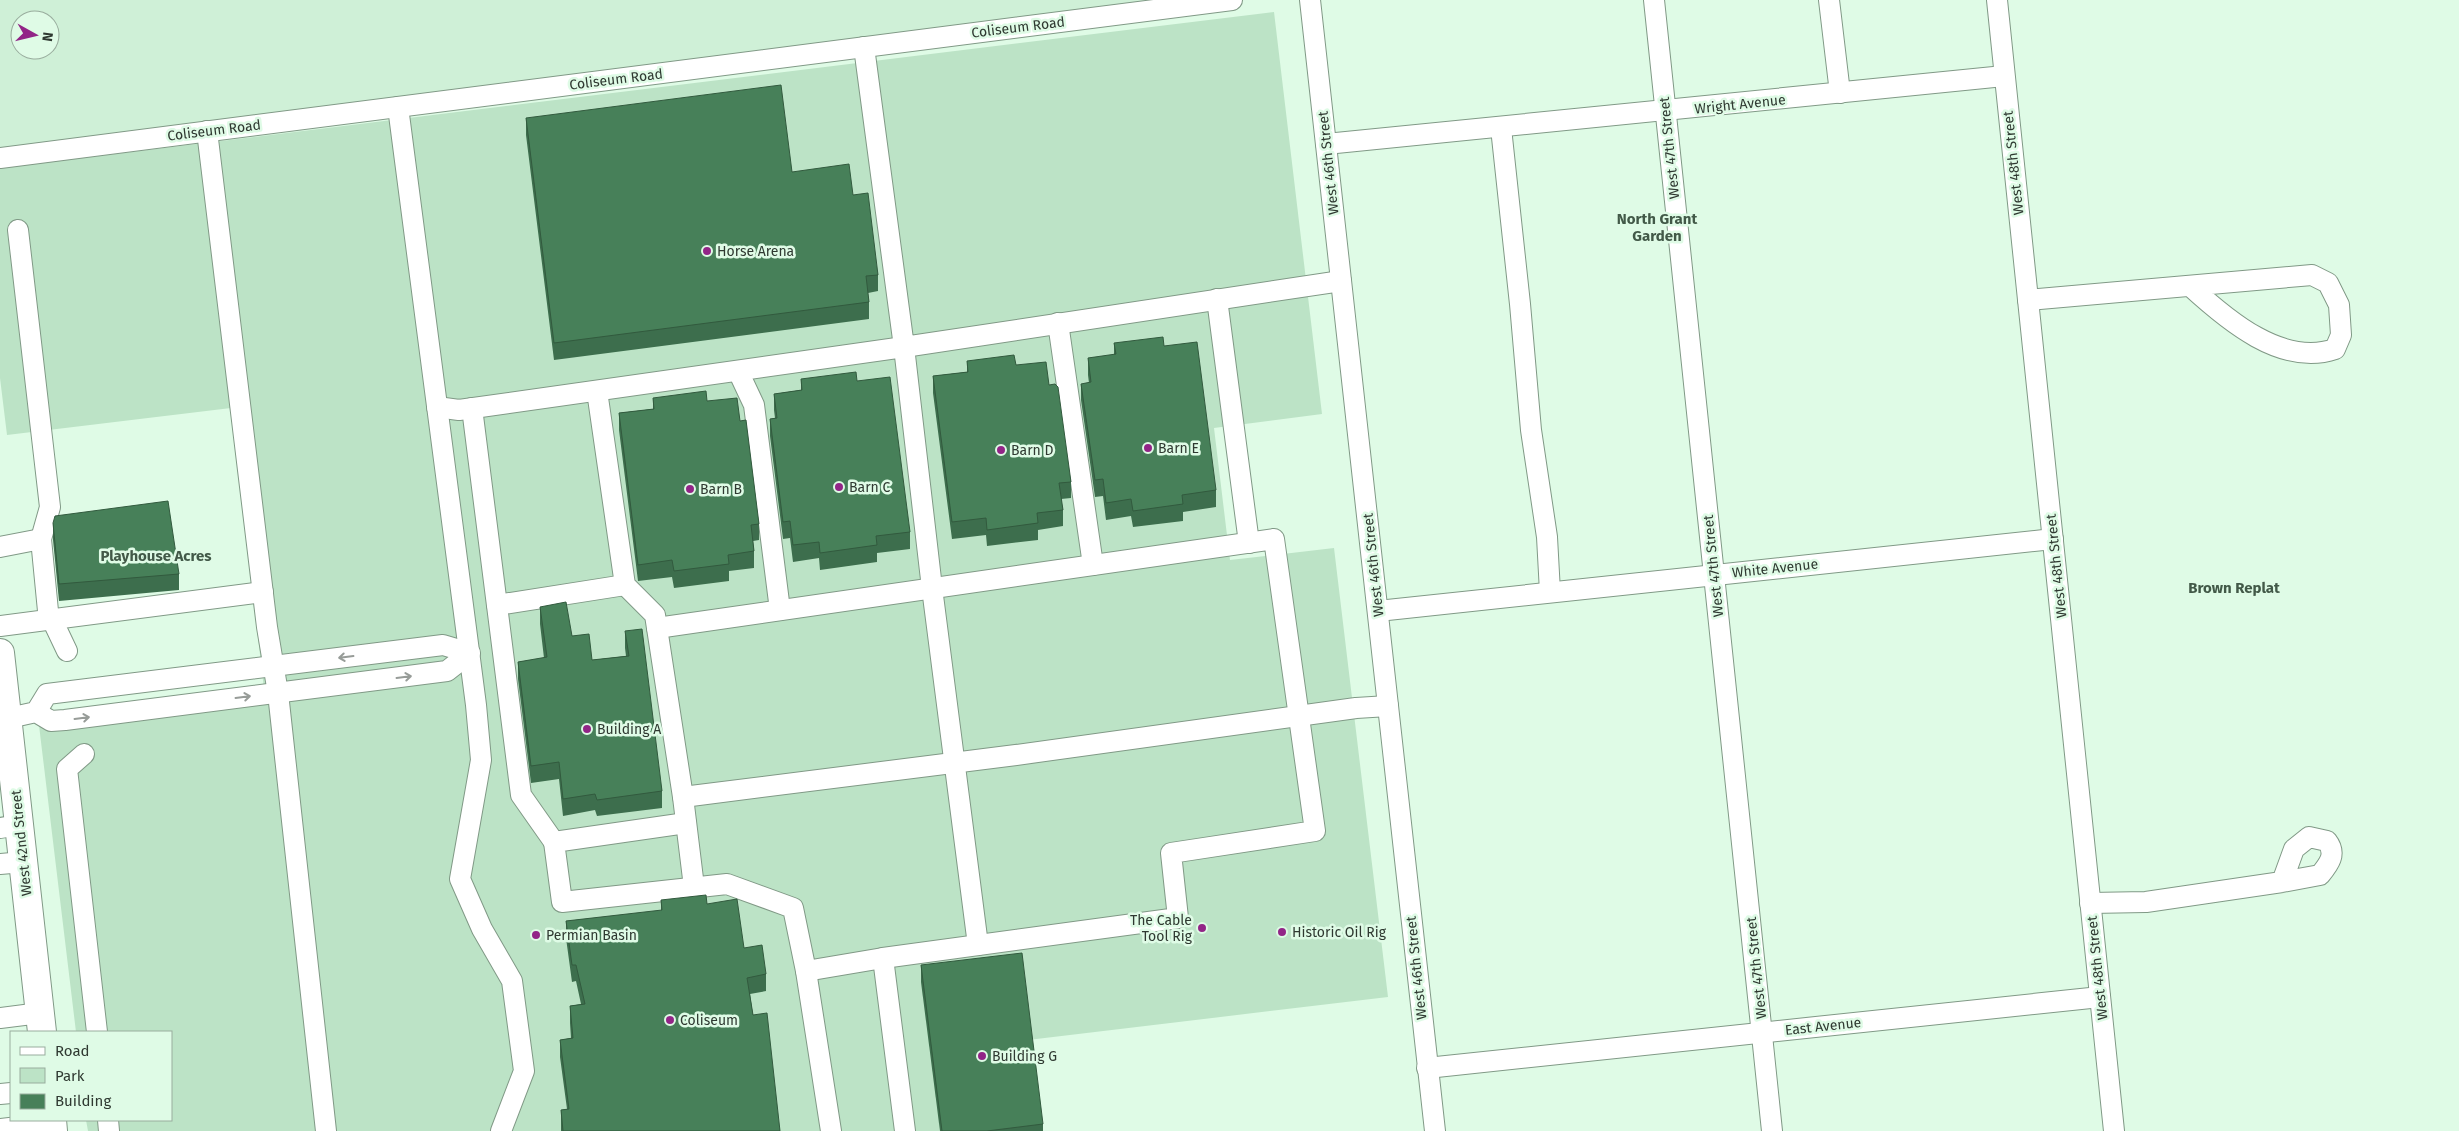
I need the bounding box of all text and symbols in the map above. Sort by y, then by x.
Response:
north arrow [10,10,60,60]
street label: Coliseum Road [970,13,1066,42]
text: N [38,31,56,43]
street label: Coliseum Road [568,65,664,94]
street label: Wright Avenue [1694,91,1786,118]
street label: West 47th Street [1656,95,1683,200]
street label: West 46th Street [1314,109,1342,216]
street label: West 48th Street [1999,109,2027,216]
street label: Coliseum Road [166,116,262,145]
district label: North Grant Garden [1617,210,1697,245]
place label: Horse Arena [717,243,794,260]
marker: Horse Arena [701,245,713,257]
place label: Barn E [1158,440,1199,457]
place label: Barn D [1011,442,1053,459]
marker: Barn E [1142,442,1154,454]
marker: Barn D [995,444,1007,456]
place label: Barn C [849,479,890,496]
place label: Barn B [700,481,742,498]
marker: Barn C [833,481,845,493]
marker: Barn B [684,483,696,495]
street label: West 46th Street [1359,511,1387,618]
street label: West 48th Street [2042,512,2070,619]
street label: West 47th Street [1700,513,1727,618]
district label: Playhouse Acres [100,547,212,565]
street label: White Avenue [1731,556,1819,581]
district label: Brown Replat [2188,579,2280,597]
one-way arrow [339,653,355,663]
one-way arrow [396,672,412,682]
one-way arrow [234,692,250,702]
one-way arrow [73,713,89,723]
place label: Building A [597,721,661,738]
marker: Building A [581,723,593,735]
street label: West 42nd Street [7,788,36,897]
place label: The Cable Tool Rig [1130,912,1193,945]
street label: West 46th Street [1402,914,1430,1021]
street label: West 48th Street [2083,914,2111,1021]
street label: West 47th Street [1743,915,1770,1020]
marker: The Cable Tool Rig [1196,922,1208,934]
place label: Historic Oil Rig [1292,924,1387,941]
marker: Historic Oil Rig [1276,926,1288,938]
place label: Permian Basin [546,927,637,944]
marker: Permian Basin [530,929,542,941]
place label: Coliseum [680,1012,738,1029]
marker: Coliseum [664,1014,676,1026]
street label: East Avenue [1784,1014,1862,1039]
legend [10,1031,172,1121]
text: Road [55,1042,90,1060]
place label: Building G [992,1048,1057,1065]
marker: Building G [976,1050,988,1062]
text: Park [55,1067,85,1085]
text: Building [55,1092,111,1110]

